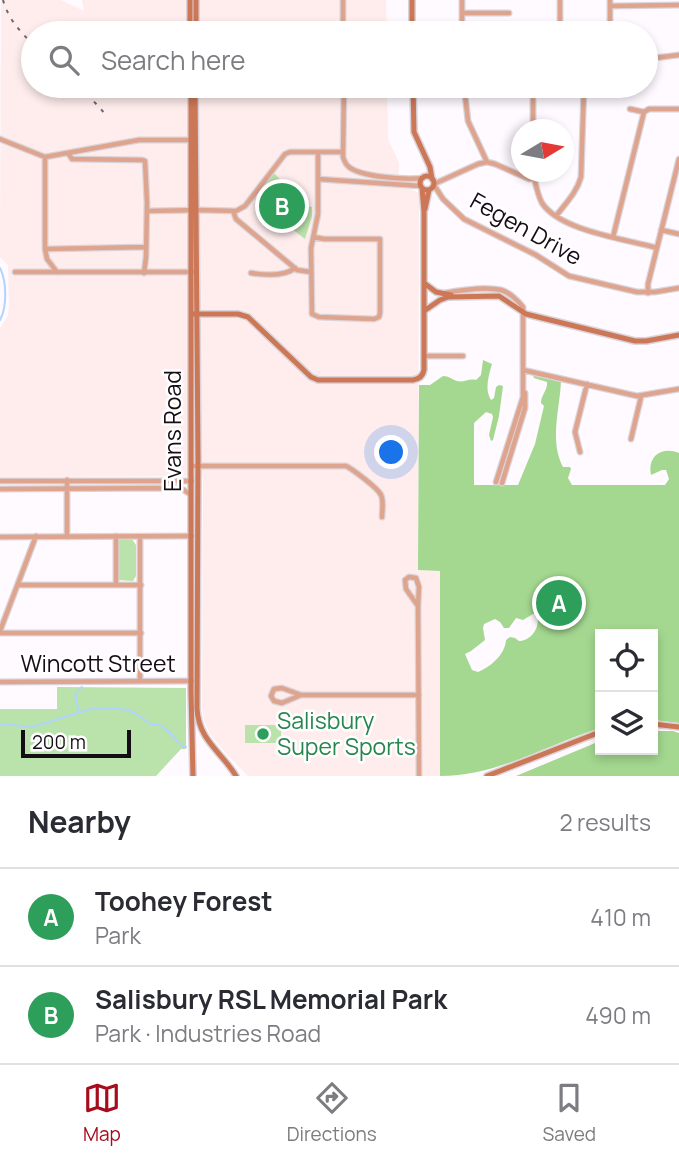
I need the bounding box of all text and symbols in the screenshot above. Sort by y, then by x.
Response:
search box [21,21,658,98]
icon: search [45,41,83,79]
text: Search here [101,42,246,78]
north arrow [511,119,574,182]
pin: B [259,180,305,232]
street label: Fegen Drive [465,184,588,272]
street label: Evans Road [156,370,188,492]
your location [374,435,408,469]
pin: A [536,577,582,629]
map controls [595,629,658,755]
button: locate [595,629,658,692]
street label: Wincott Street [20,647,176,679]
button: layers [595,692,658,755]
place label: Salisbury Super Sports [277,704,416,762]
marker: Salisbury Super Sports [255,726,271,742]
scale bar [21,727,131,759]
text: 200 m [32,729,86,755]
text: Nearby [28,801,131,842]
text: 2 results [559,806,651,838]
text: Toohey Forest [95,883,273,919]
text: A [43,901,59,933]
text: 410 m [590,901,651,933]
text: Park [95,919,141,951]
text: Salisbury RSL Memorial Park [95,981,447,1017]
text: B [44,999,58,1031]
text: 490 m [585,999,651,1031]
text: Park · Industries Road [95,1017,321,1049]
tab: Map [83,1079,121,1147]
tab: Directions [287,1079,377,1147]
tab: Saved [543,1079,596,1147]

